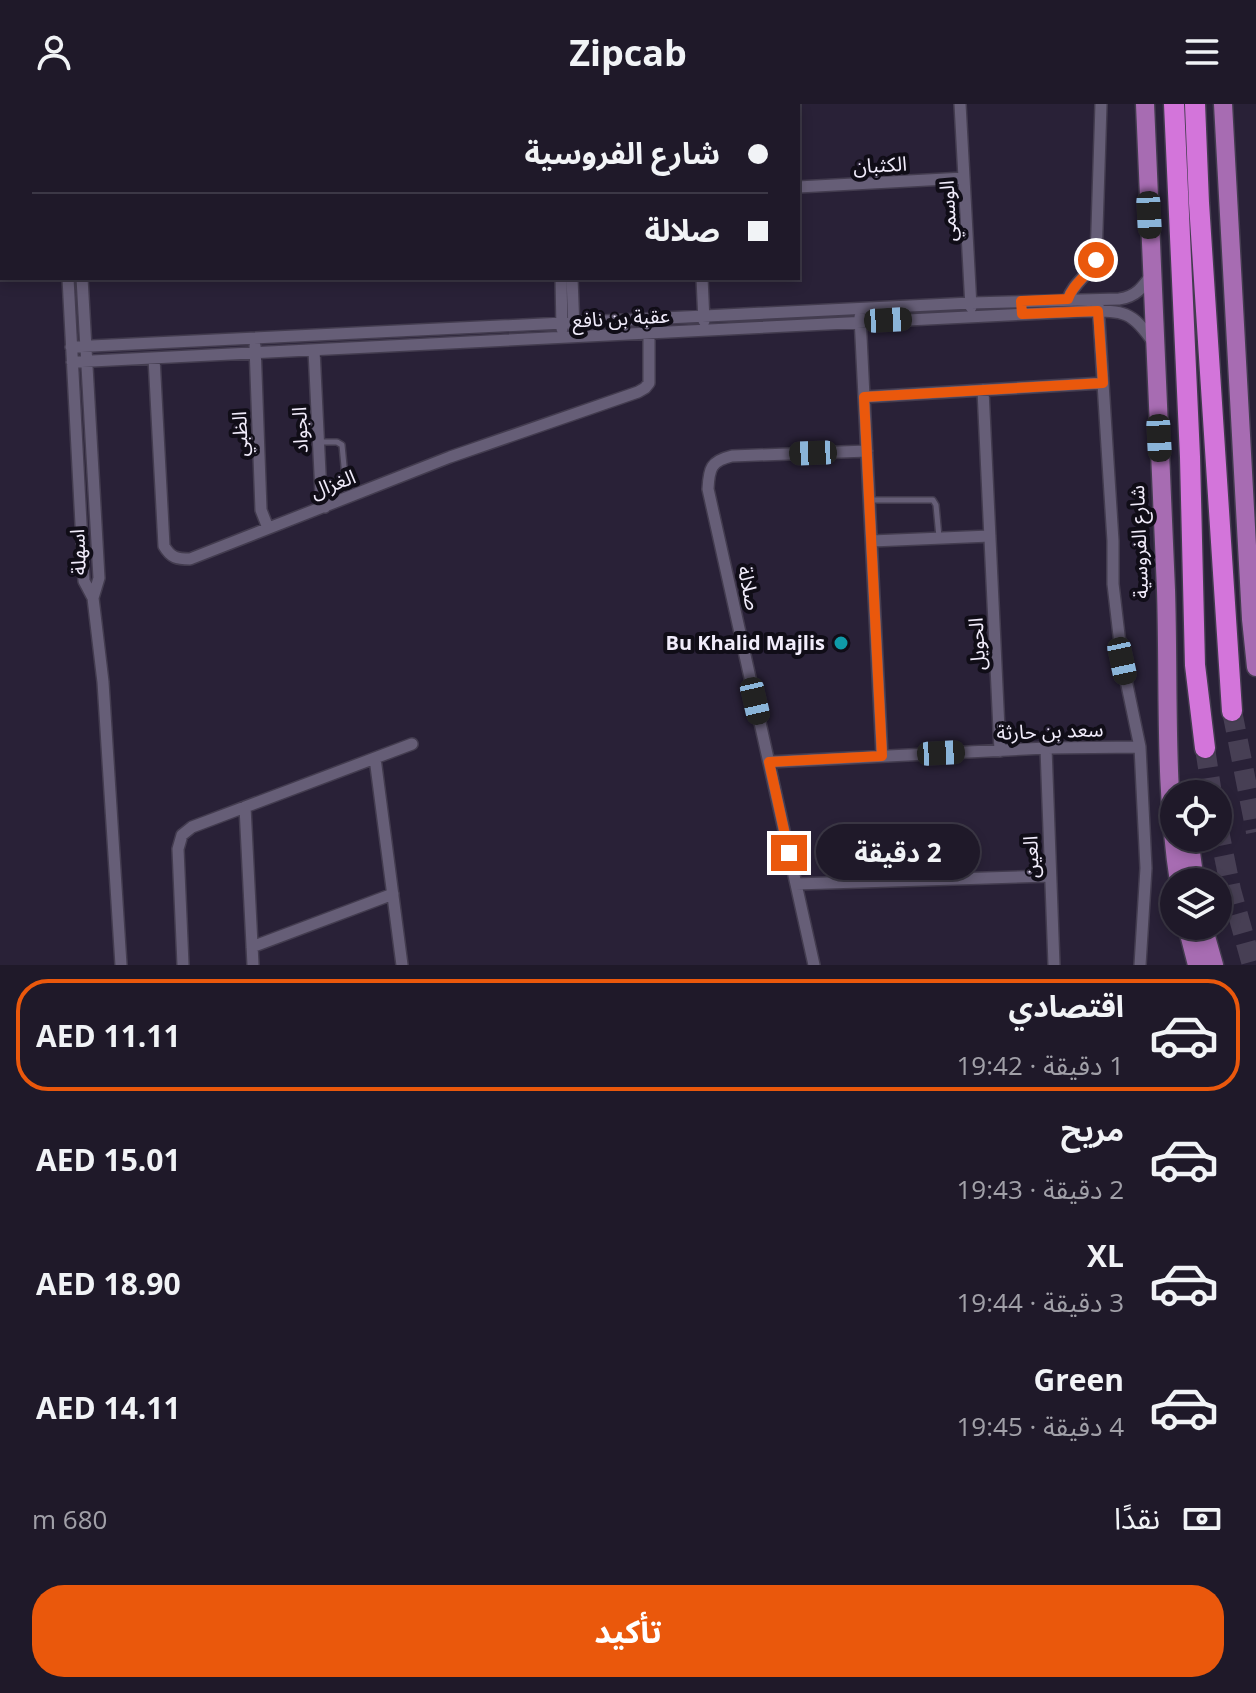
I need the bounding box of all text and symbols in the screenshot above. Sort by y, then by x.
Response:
text: Zipcab [569,28,687,77]
icon: person [32,30,76,74]
icon: menu [1180,30,1224,74]
text: شارع الفروسية [524,132,720,173]
street label: الكثبان [852,150,908,179]
street label: الوسمي [932,180,965,242]
car [1136,190,1162,240]
text: صلالة [645,209,720,250]
route start [1078,242,1114,278]
street label: عقبة بن نافع [571,301,671,336]
car [863,307,913,333]
street label: الجواد [285,406,314,454]
street label: الظبي [225,411,256,457]
car [1146,413,1172,463]
car [789,440,837,466]
street label: الغزال [306,463,359,504]
street label: شارع الفروسية [1123,485,1156,599]
street label: اسهلة [63,528,92,576]
street label: صلالة [732,563,767,613]
street label: الحويل [962,617,991,671]
place label: Bu Khalid Majlis [665,629,825,656]
marker: Bu Khalid Majlis [832,634,850,652]
car [1105,635,1139,687]
car [738,675,772,727]
street label: سعد بن حارثة [996,715,1104,746]
car [916,740,966,766]
map controls [1160,780,1232,940]
button: locate [1160,780,1232,852]
callout: 2 دقيقة [817,825,981,881]
text: 2 دقيقة [854,834,942,870]
route end [771,835,807,871]
street label: العين [1016,835,1045,879]
button: layers [1160,868,1232,940]
text: اقتصادي [1009,985,1124,1026]
icon: car [1148,999,1220,1071]
text: AED 11.11 [36,1015,181,1056]
text: 1 دقيقة · 19:42 [957,1047,1124,1083]
text: مريح [1061,1109,1124,1150]
icon: car [1148,1123,1220,1195]
text: AED 15.01 [36,1139,181,1180]
text: 2 دقيقة · 19:43 [957,1171,1124,1207]
text: XL [1087,1235,1124,1276]
icon: car [1148,1247,1220,1319]
text: AED 18.90 [36,1263,181,1304]
text: 3 دقيقة · 19:44 [957,1284,1124,1320]
text: Green [1033,1359,1124,1400]
icon: car [1148,1371,1220,1443]
text: AED 14.11 [36,1387,181,1428]
text: 4 دقيقة · 19:45 [957,1408,1124,1444]
text: نقدًا [1114,1497,1160,1538]
icon: cash [1180,1497,1224,1541]
text: 680 m [32,1501,107,1537]
button: تأكيد [32,1585,1224,1677]

